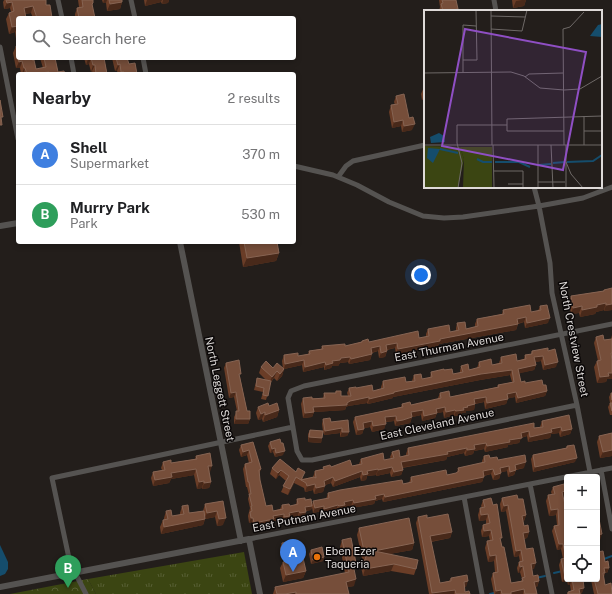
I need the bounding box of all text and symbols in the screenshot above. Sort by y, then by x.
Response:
inset map [424,10,602,188]
search box [16,16,296,60]
icon: search [30,27,52,49]
text: Search here [62,30,146,47]
text: Nearby [32,88,91,108]
text: 2 results [228,91,280,106]
text: Shell [70,139,108,156]
text: A [40,147,50,162]
text: 370 m [242,147,280,162]
text: Supermarket [70,156,149,171]
text: Murry Park [70,199,150,216]
text: B [41,207,49,222]
text: 530 m [241,207,280,222]
text: Park [70,216,98,231]
your location [411,265,431,285]
street label: North Crestview Street [557,280,591,398]
street label: East Thurman Avenue [393,331,505,363]
street label: North Leggett Street [203,336,237,442]
street label: East Cleveland Avenue [379,406,495,442]
map controls [564,474,600,582]
button: + [564,474,600,510]
street label: East Putnam Avenue [251,502,357,534]
button: − [564,510,600,546]
pin: A [280,539,306,572]
place label: Eben Ezer Taqueria [325,545,376,570]
button: locate [564,546,600,582]
marker: Eben Ezer Taqueria [312,552,322,562]
pin: B [55,555,81,588]

